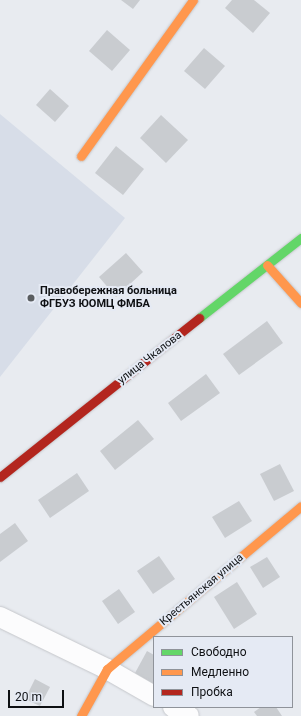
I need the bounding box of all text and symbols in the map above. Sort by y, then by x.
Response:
place label: Правобережная больница ФГБУЗ ЮОМЦ ФМБА [40,285,177,311]
marker: Правобережная больница ФГБУЗ ЮОМЦ ФМБА [25,292,37,304]
street label: улица Чкалова [115,329,185,387]
street label: Крестьянская улица [158,551,246,629]
legend [153,636,293,708]
text: Свободно [191,645,247,659]
text: Медленно [191,665,249,679]
scale bar [10,682,66,708]
text: Пробка [191,685,233,699]
text: 20 m [15,690,42,704]

